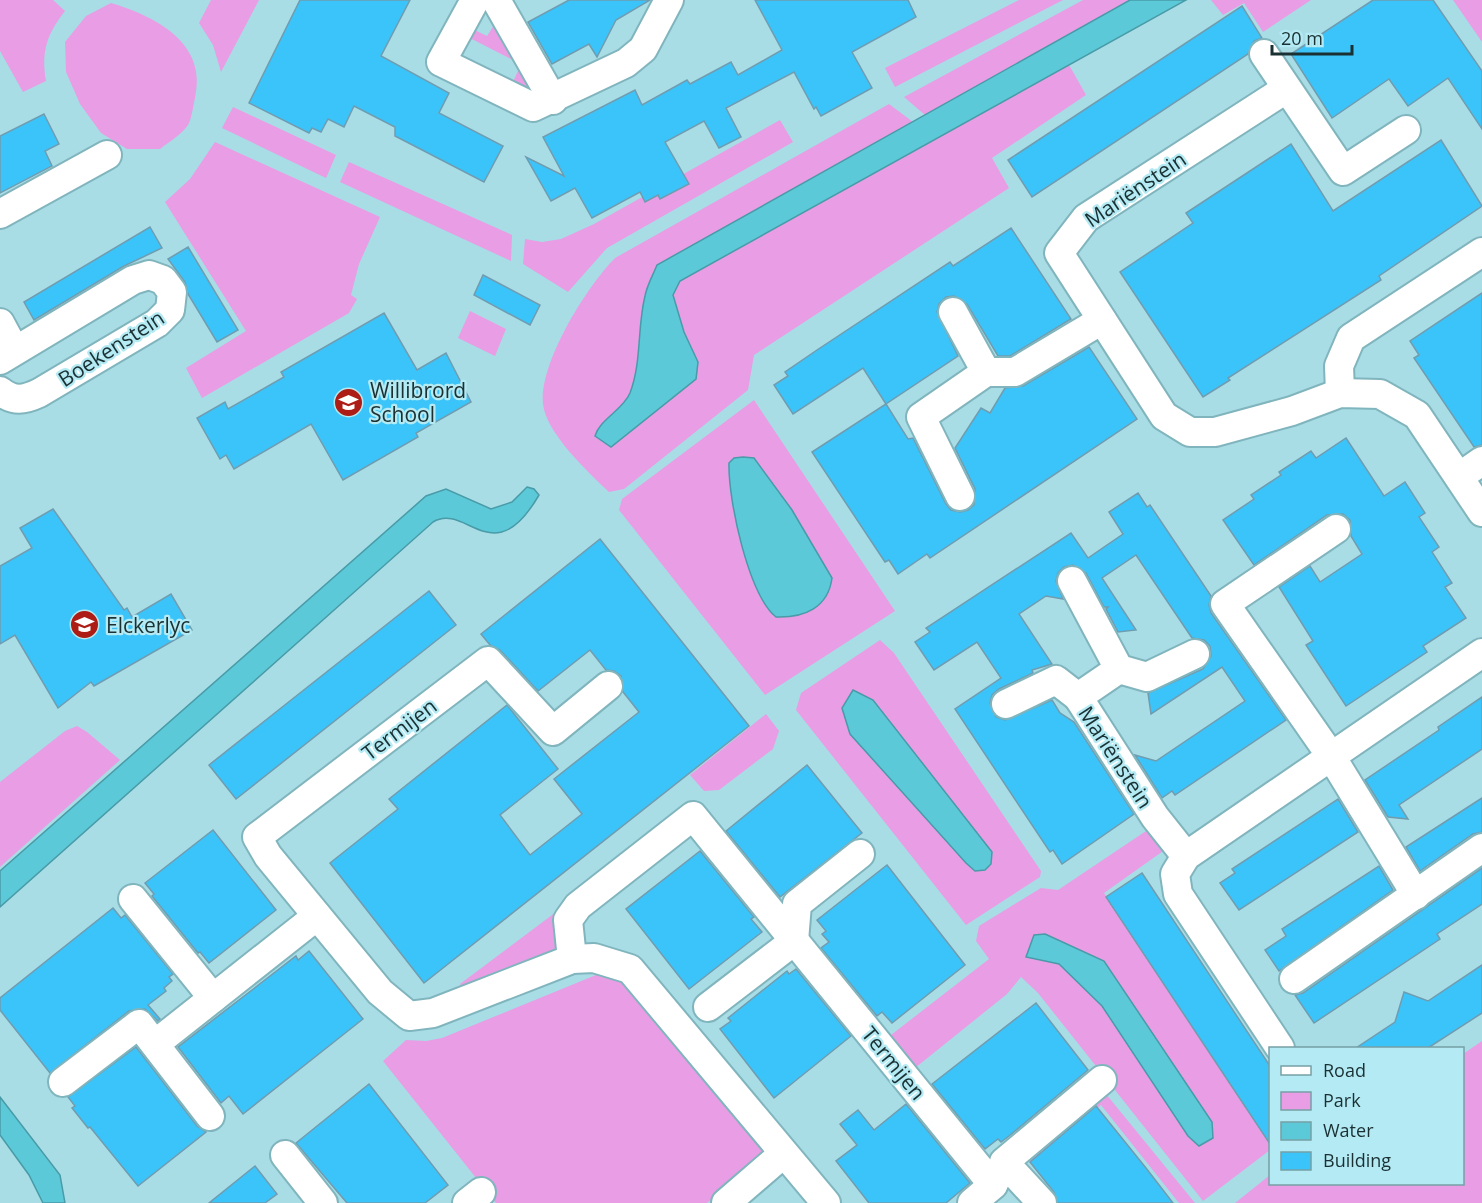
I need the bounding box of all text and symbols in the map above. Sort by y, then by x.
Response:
scale bar [1272,18,1352,56]
text: 20 m [1281,26,1323,50]
street label: Mariënstein [1079,145,1191,233]
street label: Boekenstein [53,303,169,393]
place label: Willibrord School [370,376,466,428]
school or university icon: Willibrord School [333,386,365,418]
school or university icon: Elckerlyc [69,609,101,641]
place label: Elckerlyc [106,611,190,639]
street label: Termijen [356,692,442,766]
street label: Mariënstein [1073,700,1159,814]
street label: Termijen [856,1021,932,1105]
legend [1269,1047,1464,1185]
text: Road [1323,1058,1366,1082]
text: Park [1323,1088,1361,1112]
text: Water [1323,1118,1374,1142]
text: Building [1323,1148,1391,1172]

